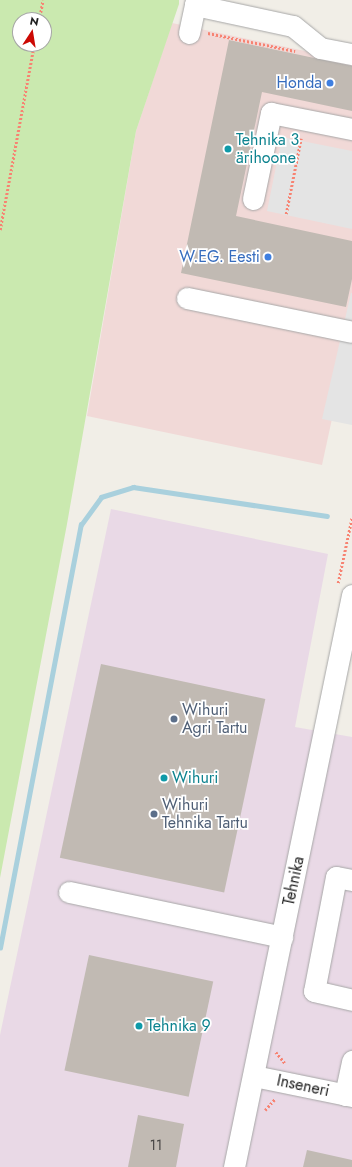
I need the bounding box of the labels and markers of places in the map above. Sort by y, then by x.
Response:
place label: Honda [277,73,322,93]
marker: Honda [325,78,335,88]
place label: Tehnika 3 ärihoone [236,130,299,168]
marker: Tehnika 3 ärihoone [223,144,233,154]
place label: W.EG. Eesti [179,247,260,267]
marker: W.EG. Eesti [263,252,273,262]
place label: Wihuri Agri Tartu [182,700,247,738]
marker: Wihuri Agri Tartu [169,714,179,724]
place label: Wihuri [172,768,218,788]
marker: Wihuri [159,773,169,783]
place label: Wihuri Tehnika Tartu [162,795,248,833]
marker: Wihuri Tehnika Tartu [149,809,159,819]
place label: Tehnika 9 [147,1016,211,1036]
marker: Tehnika 9 [134,1021,144,1031]

